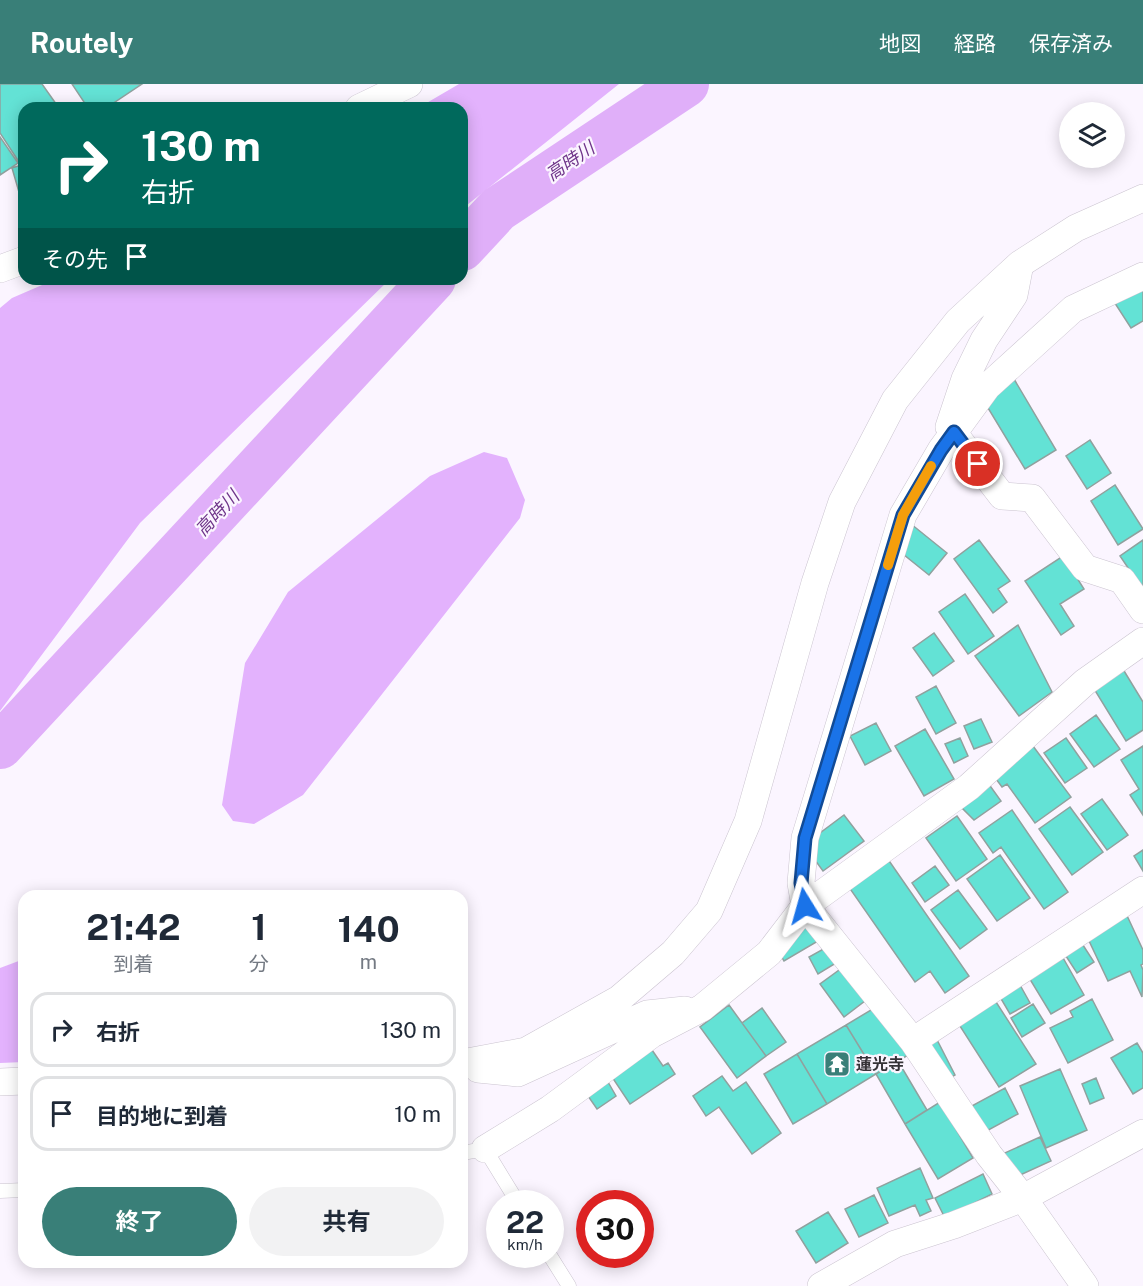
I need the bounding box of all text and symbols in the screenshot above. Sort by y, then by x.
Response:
text: Routely [30,26,133,59]
text: 地図 [879,31,921,56]
text: 経路 [954,31,996,56]
text: 保存済み [1029,31,1113,56]
map controls [1059,102,1125,168]
button: layers [1059,102,1125,168]
text: 130 m [141,121,261,170]
icon: right [42,126,120,204]
water label: 高時川 [542,136,600,185]
text: 右折 [141,176,195,208]
icon: arrive [120,240,153,273]
text: その先 [42,246,108,272]
pin [952,438,1003,489]
icon: arrive [961,447,994,480]
water label: 高時川 [191,485,244,540]
position arrow [773,874,837,938]
text: 21:42 [86,906,181,948]
text: 1 [251,906,267,948]
text: 140 [337,908,400,950]
text: m [360,950,377,974]
text: 到着 [114,952,154,976]
text: 分 [249,952,269,976]
icon: right [45,1013,78,1046]
text: 130 m [380,1017,441,1043]
text: 右折 [96,1019,140,1045]
temple icon: 蓮光寺 [822,1049,852,1079]
place label: 蓮光寺 [856,1055,904,1074]
icon: arrive [45,1097,78,1130]
text: 10 m [394,1101,441,1127]
text: 目的地に到着 [96,1103,228,1129]
button: 終了 [42,1187,237,1256]
button: 共有 [249,1187,444,1256]
speed limit sign: 30 [576,1190,654,1268]
text: 22 [506,1204,544,1240]
text: km/h [507,1236,543,1253]

